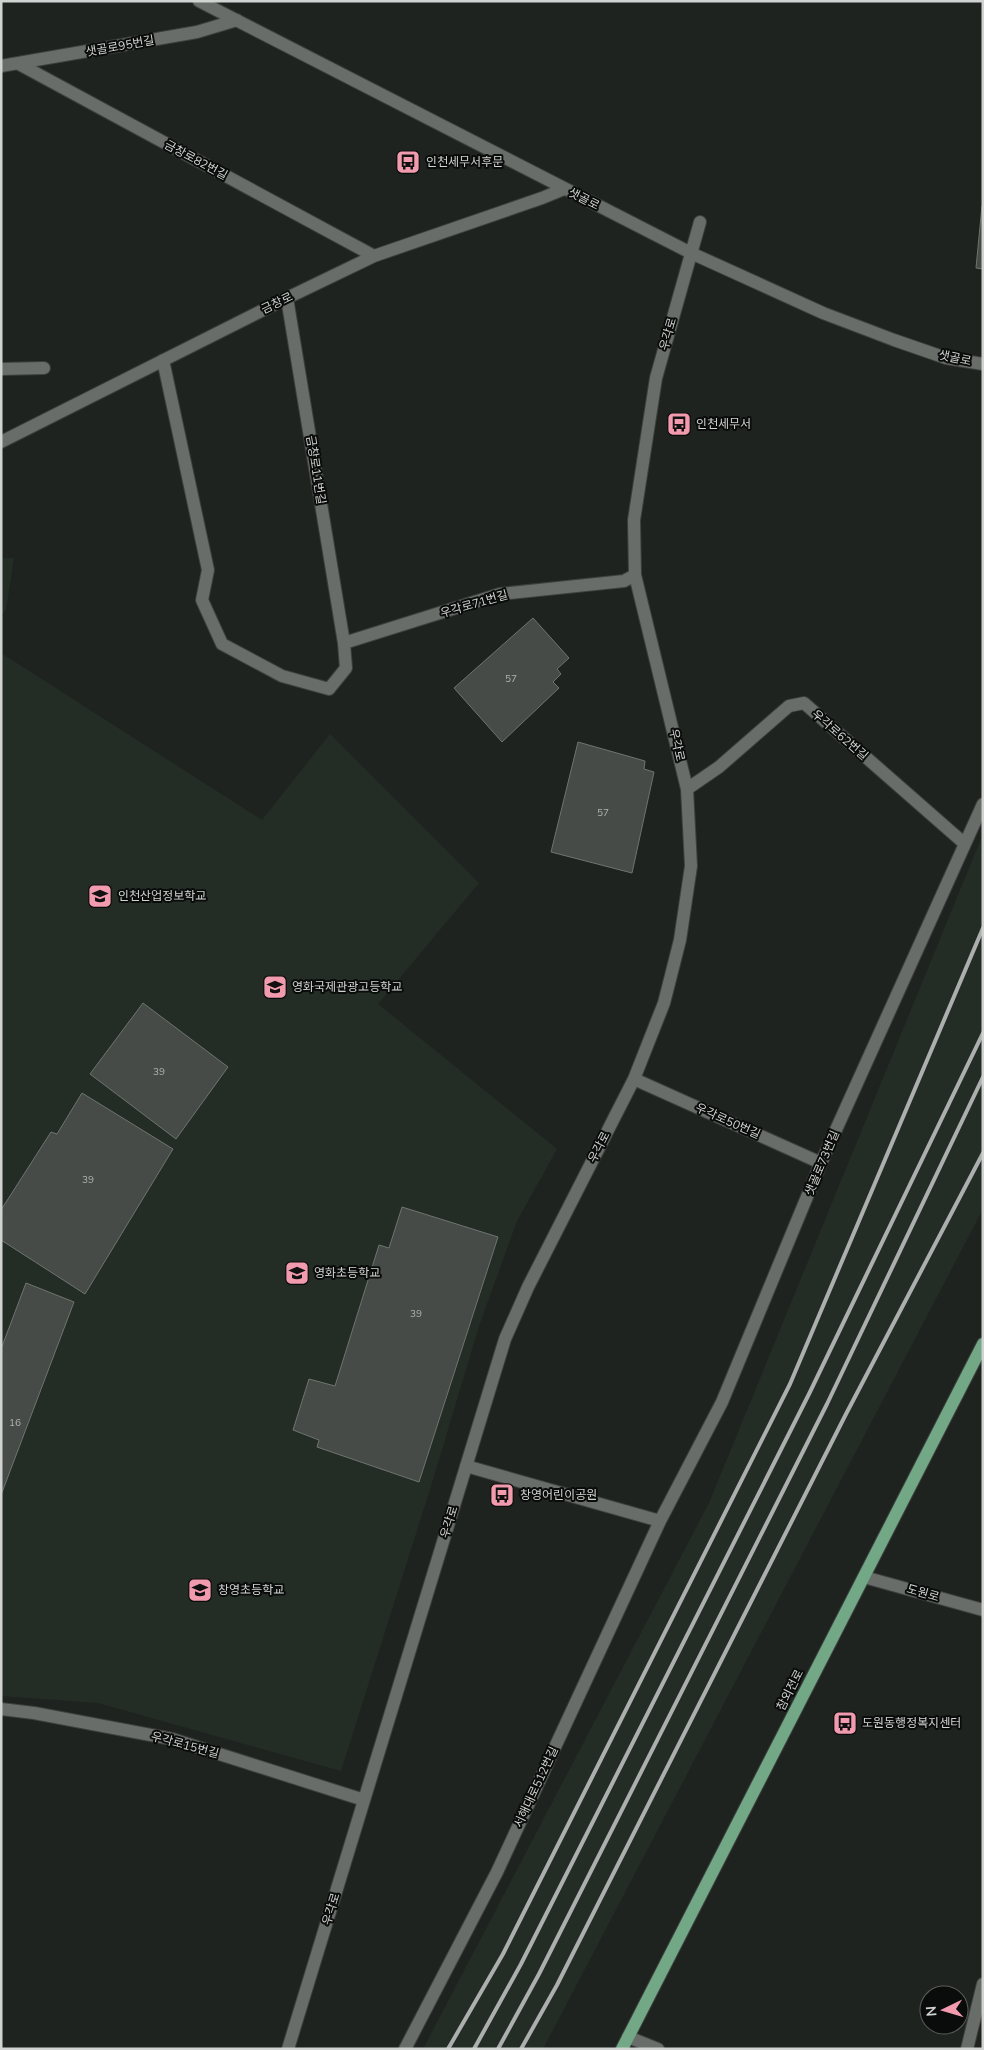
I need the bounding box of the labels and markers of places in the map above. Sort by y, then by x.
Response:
bus stop icon: 인천세무서후문 [395,149,421,175]
place label: 인천세무서후문 [426,154,503,170]
bus stop icon: 인천세무서 [666,411,692,437]
place label: 인천세무서 [696,416,751,432]
school or university icon: 인천산업정보학교 [87,883,113,909]
place label: 인천산업정보학교 [118,888,206,904]
school or university icon: 영화국제관광고등학교 [262,974,288,1000]
place label: 영화국제관광고등학교 [292,979,402,995]
school or university icon: 영화초등학교 [284,1260,310,1286]
place label: 영화초등학교 [314,1265,380,1281]
bus stop icon: 창영어린이공원 [489,1482,515,1508]
place label: 창영어린이공원 [520,1487,597,1503]
school or university icon: 창영초등학교 [187,1577,213,1603]
place label: 창영초등학교 [218,1582,284,1598]
bus stop icon: 도원동행정복지센터 [832,1710,858,1736]
place label: 도원동행정복지센터 [862,1715,961,1731]

